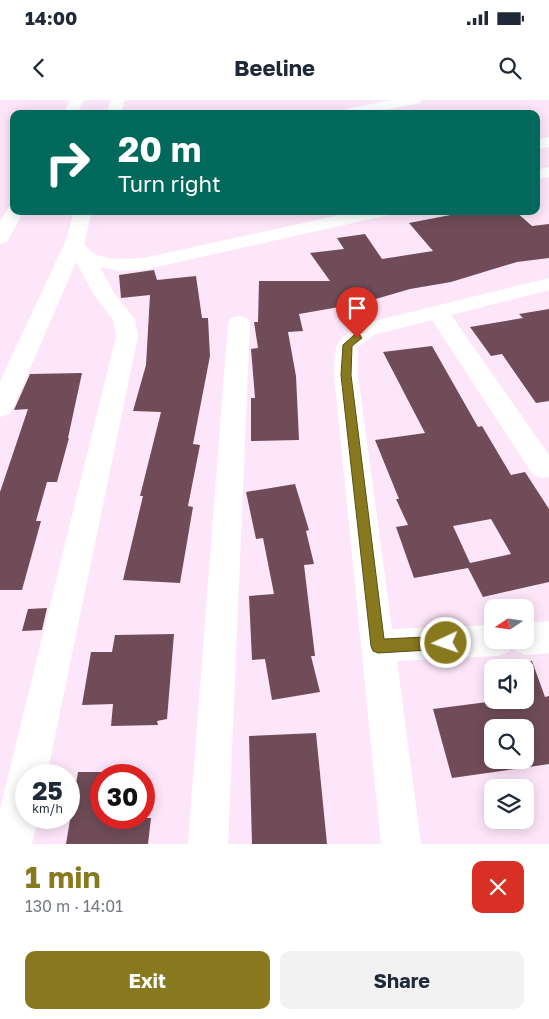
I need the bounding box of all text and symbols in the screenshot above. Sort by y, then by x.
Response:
text: 14:00 [25,6,77,29]
icon: back [25,54,53,82]
text: Beeline [234,54,315,81]
icon: search [496,54,524,82]
text: 20 m [118,128,201,170]
icon: right [35,130,100,195]
text: Turn right [118,170,221,197]
pin [336,287,378,338]
icon: arrive [343,294,371,322]
north arrow [484,599,534,649]
map controls [484,599,534,829]
position arrow [419,616,471,668]
button: sound [484,659,534,709]
button: search [484,719,534,769]
speed limit sign: 30 [90,764,155,829]
text: 25 [32,775,63,806]
button: layers [484,779,534,829]
text: km/h [32,801,63,816]
text: 1 min [25,859,101,895]
button: close [472,861,524,913]
text: 130 m · 14:01 [25,896,123,916]
button: Exit [25,951,270,1009]
button: Share [280,951,524,1009]

